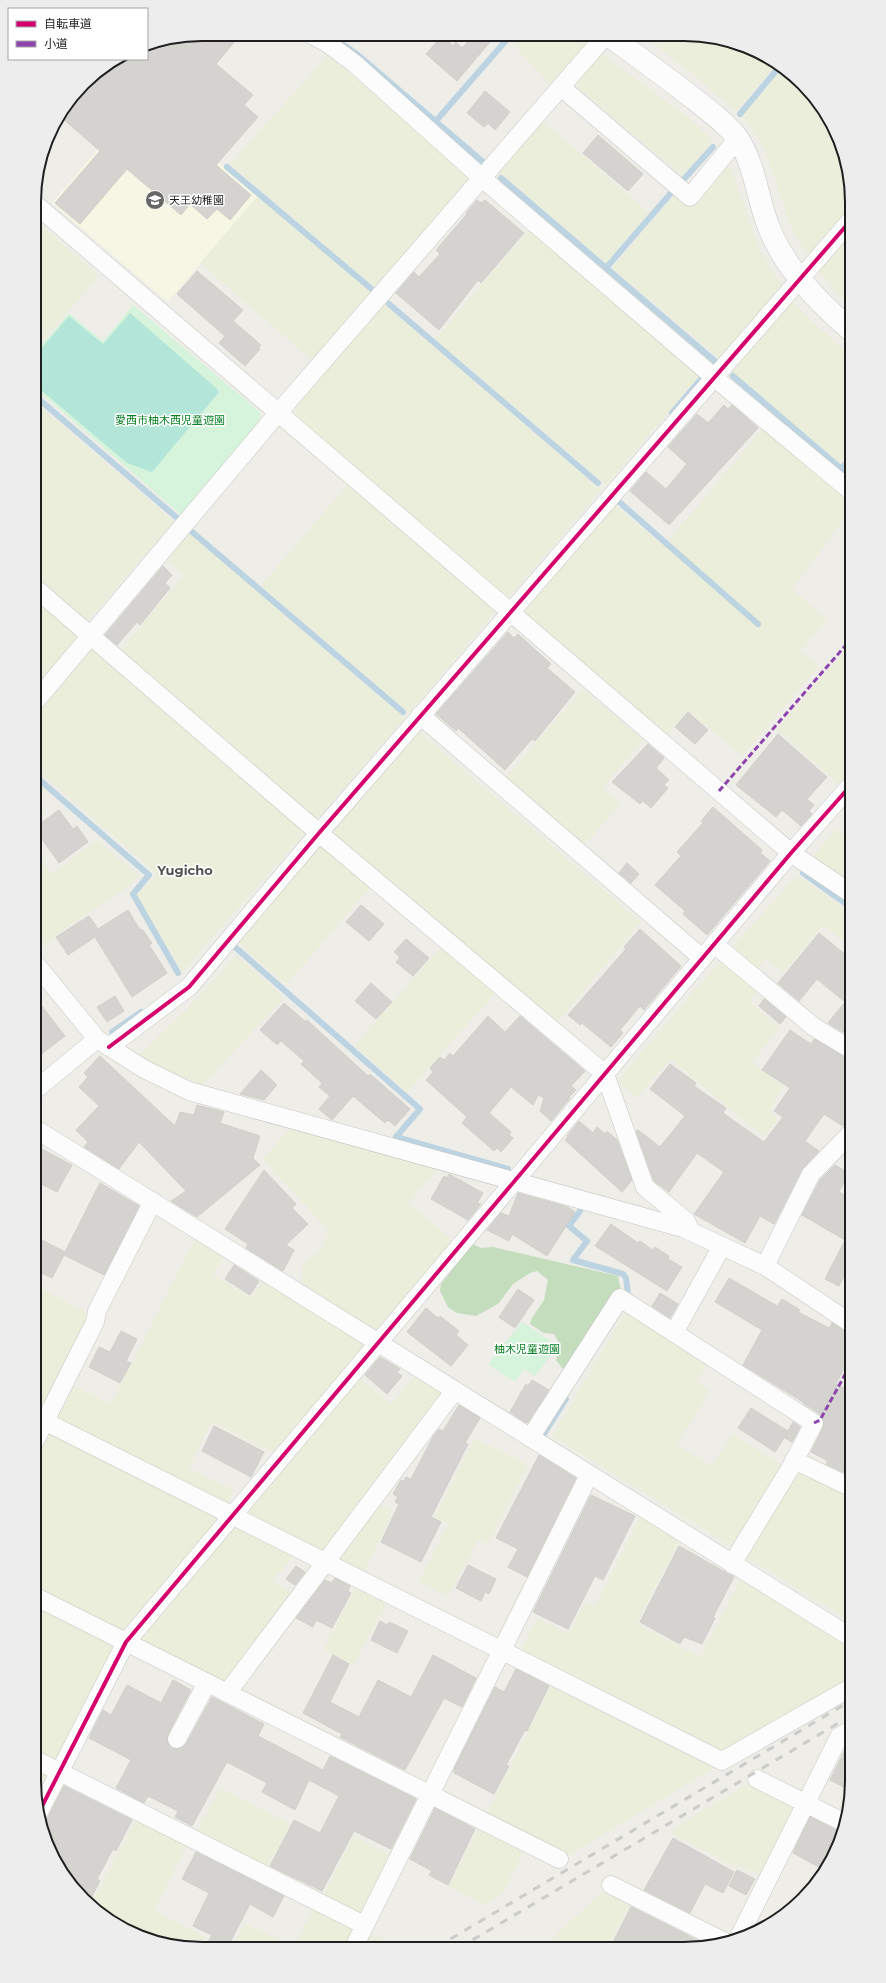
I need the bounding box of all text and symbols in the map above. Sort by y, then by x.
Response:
legend [8,8,148,60]
text: 自転車道 [44,16,92,31]
text: 小道 [44,36,68,51]
school or university icon: 天王幼稚園 [144,189,166,211]
place label: 天王幼稚園 [169,193,224,207]
park label: 愛西市柚木西児童遊園 [115,413,225,427]
district label: Yugicho [156,862,213,878]
park label: 柚木児童遊園 [494,1342,560,1356]

